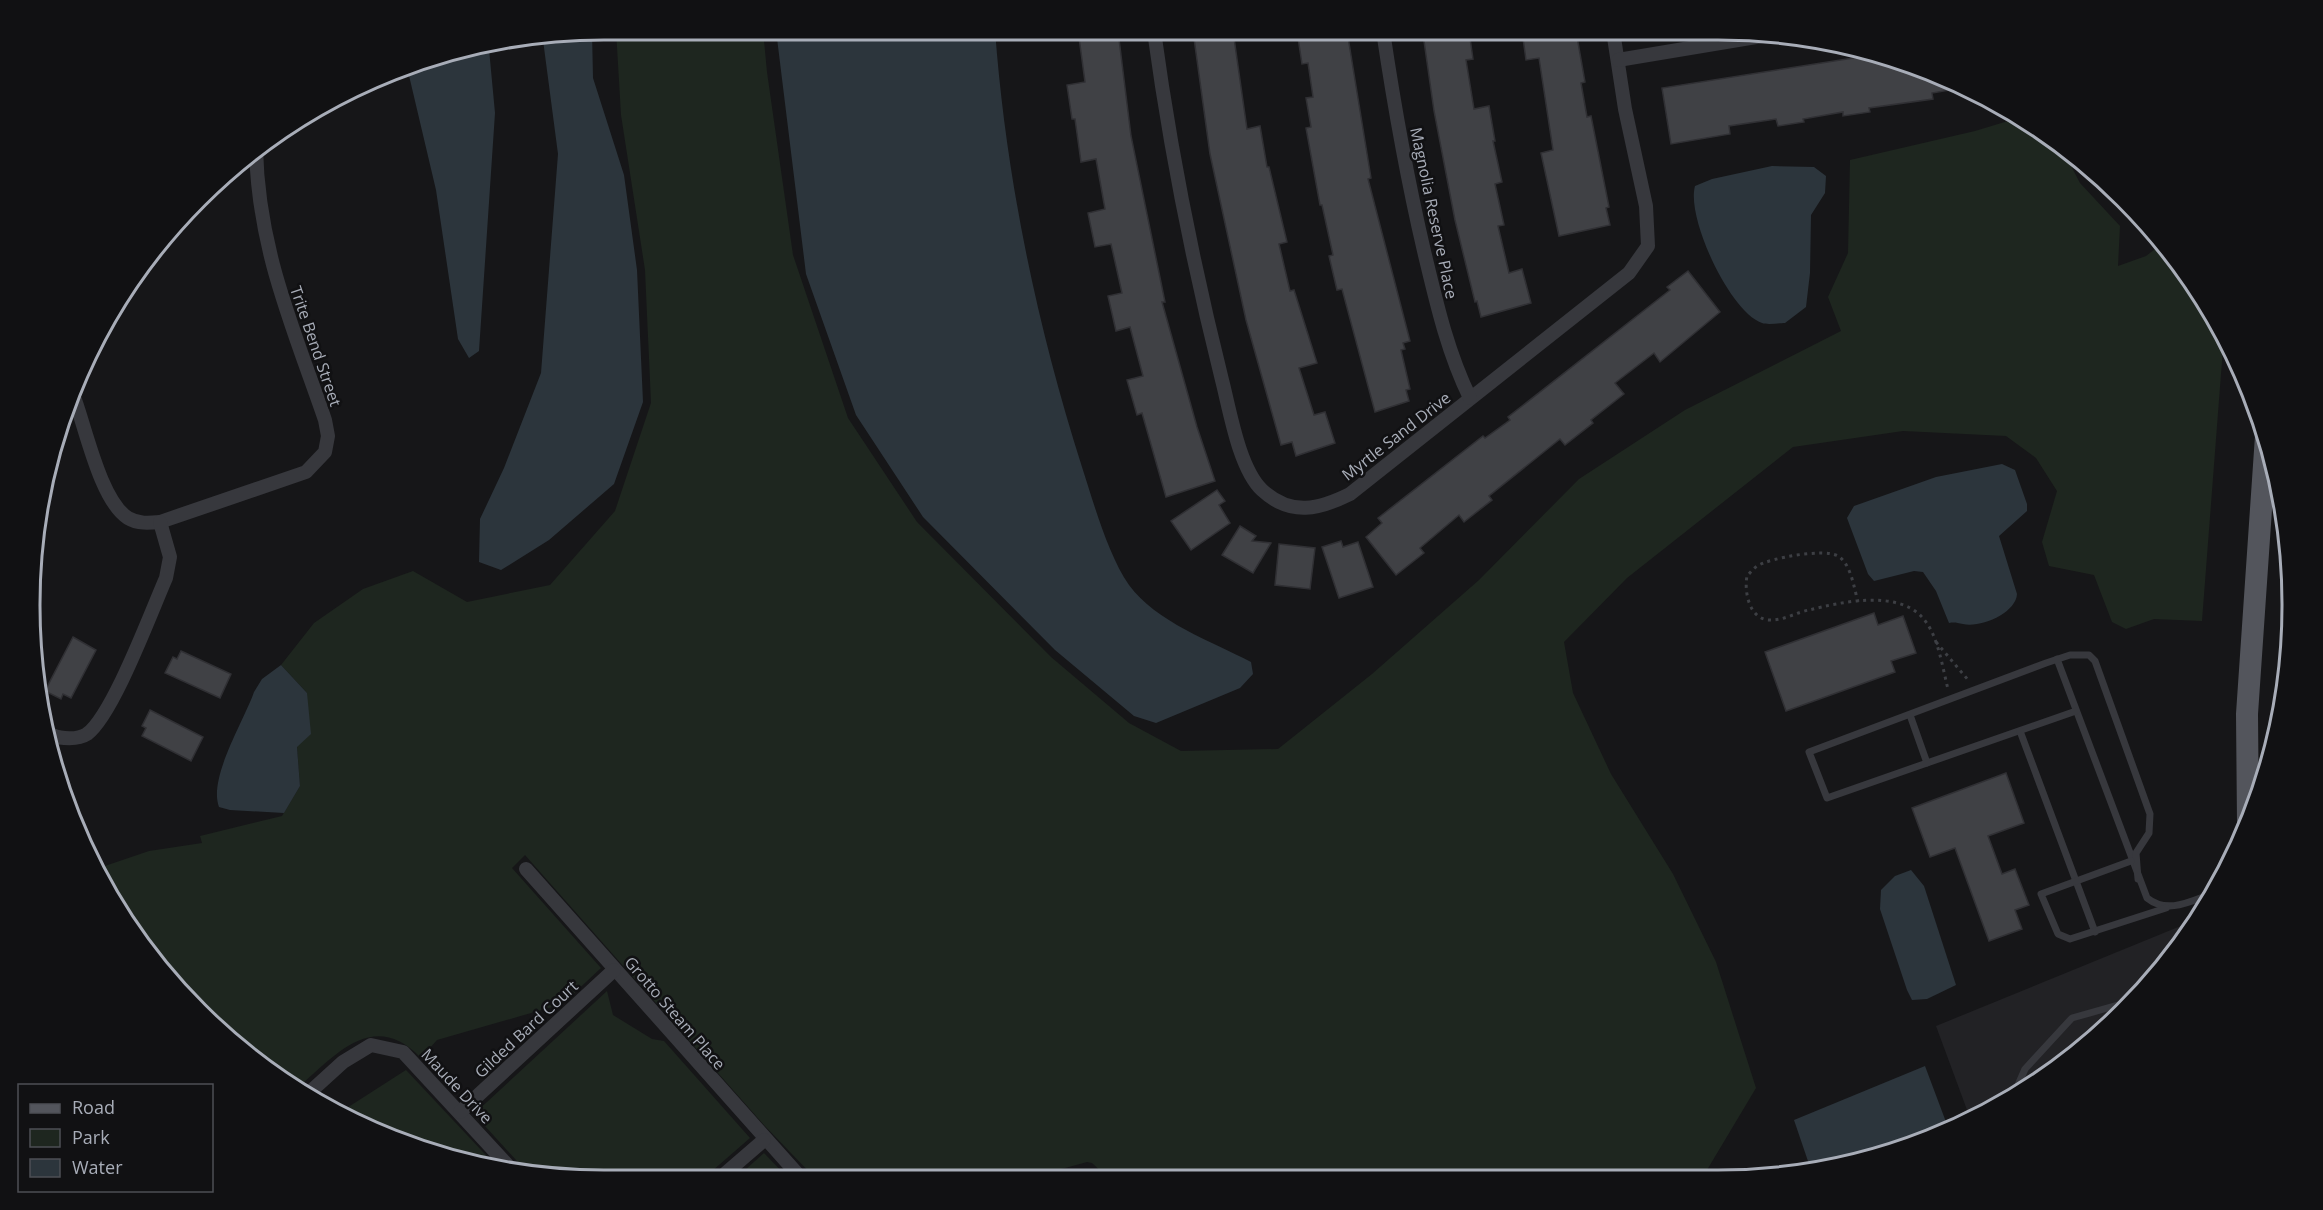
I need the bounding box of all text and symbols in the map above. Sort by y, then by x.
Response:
street label: Magnolia Reserve Place [1405,125,1463,301]
street label: Trite Bend Street [285,283,347,409]
street label: Myrtle Sand Drive [1337,387,1455,485]
street label: Grotto Steam Place [620,952,730,1074]
street label: Gilded Bard Court [470,975,583,1083]
street label: Maude Drive [416,1044,498,1128]
legend [18,1084,213,1192]
text: Road [72,1095,115,1119]
text: Park [72,1125,110,1149]
text: Water [72,1155,123,1179]

